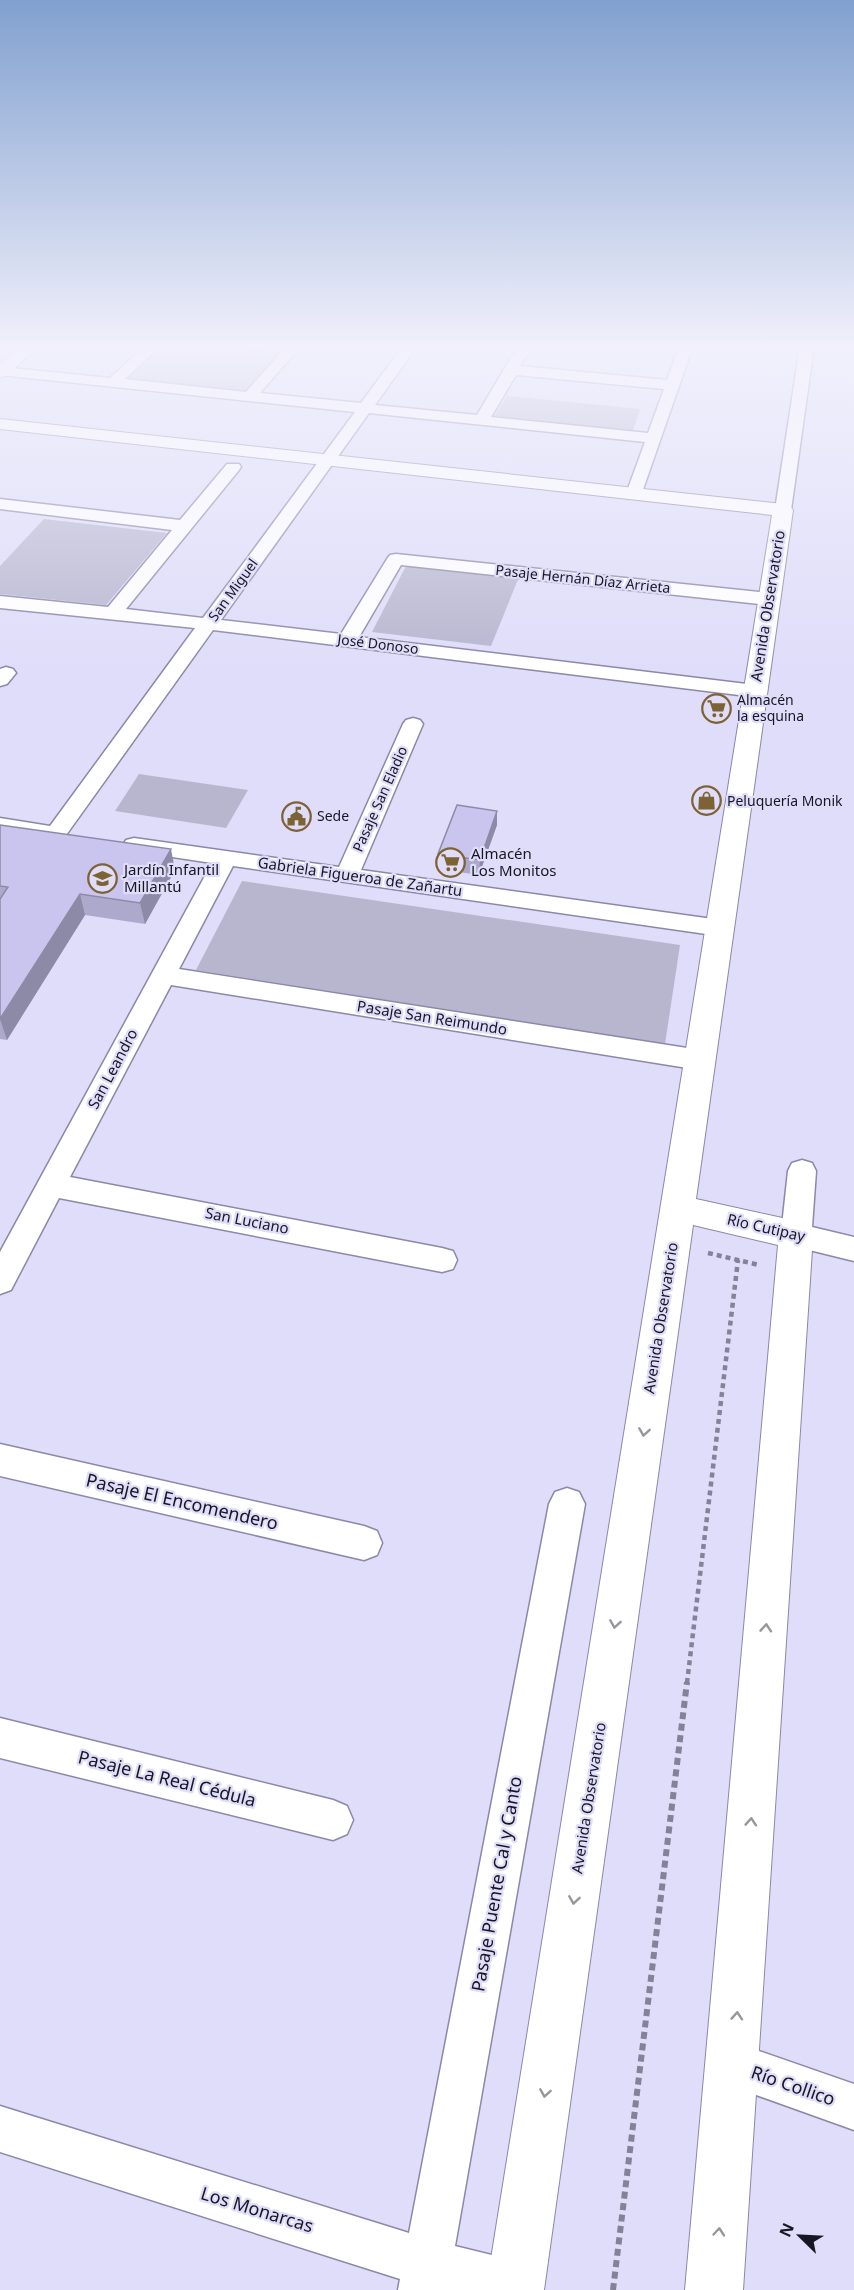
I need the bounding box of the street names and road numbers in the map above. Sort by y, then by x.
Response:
street label: Avenida Observatorio [745,529,789,683]
street label: San Miguel [203,555,262,625]
street label: Pasaje Hernán Díaz Arrieta [495,560,671,597]
street label: José Donoso [334,629,420,658]
street label: Pasaje San Eladio [348,743,411,855]
street label: Gabriela Figueroa de Zañartu [257,852,464,900]
street label: Pasaje San Reimundo [356,995,509,1039]
street label: San Leandro [83,1025,142,1112]
street label: San Luciano [204,1202,291,1238]
street label: Río Cutipay [725,1208,808,1246]
street label: Avenida Observatorio [638,1241,682,1395]
street label: Pasaje El Encomendero [84,1467,281,1535]
street label: Avenida Observatorio [566,1721,610,1875]
street label: Pasaje La Real Cédula [76,1744,259,1812]
street label: Pasaje Puente Cal y Canto [465,1774,527,1993]
street label: Río Collico [748,2060,838,2111]
street label: Los Monarcas [198,2181,317,2238]

